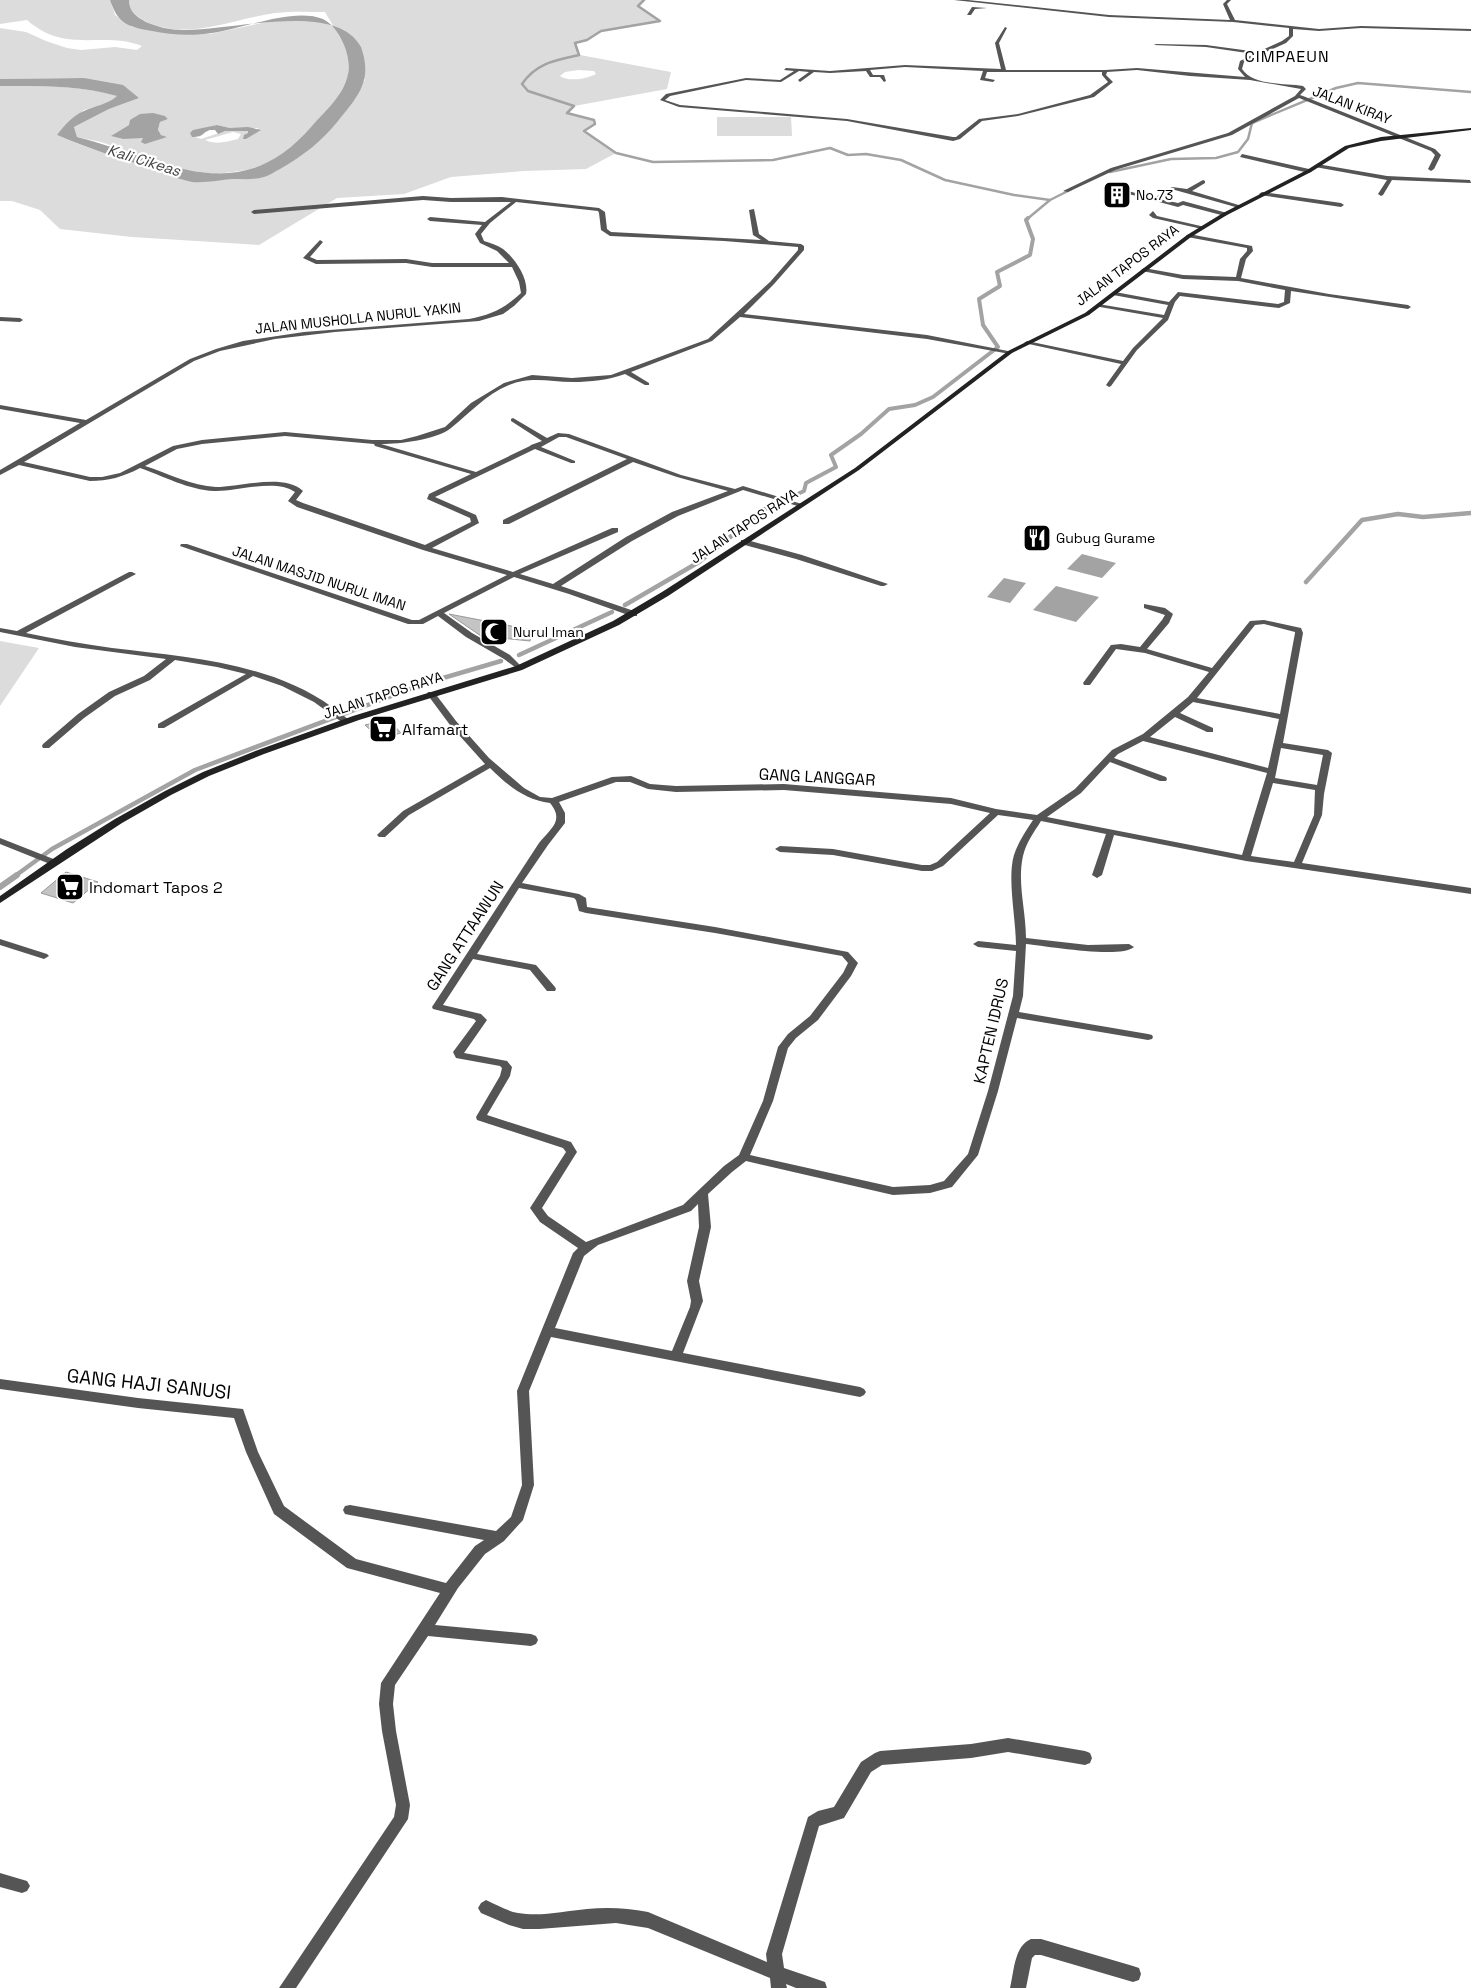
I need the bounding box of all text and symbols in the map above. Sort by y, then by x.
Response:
district label: CIMPAEUN [1244,46,1330,67]
street label: JALAN KIRAY [1310,82,1394,128]
water label: Kali Cikeas [105,140,184,180]
building icon: No.73 [1102,180,1132,210]
place label: No.73 [1136,186,1173,204]
street label: JALAN TAPOS RAYA [1072,220,1182,310]
street label: JALAN MUSHOLLA NURUL YAKIN [254,298,462,338]
street label: JALAN TAPOS RAYA [687,484,801,567]
restaurant icon: Gubug Gurame [1022,523,1052,553]
place label: Gubug Gurame [1056,529,1155,547]
street label: JALAN MASJID NURUL IMAN [230,541,408,615]
mosque icon: Nurul Iman [479,617,509,647]
place label: Nurul Iman [513,623,584,641]
street label: JALAN TAPOS RAYA [321,667,445,723]
supermarket icon: Alfamart [368,714,398,744]
place label: Alfamart [402,719,468,740]
street label: GANG LANGGAR [758,763,876,791]
supermarket icon: Indomart Tapos 2 [55,872,85,902]
place label: Indomart Tapos 2 [89,877,223,898]
street label: GANG ATTAAWUN [422,877,508,995]
street label: KAPTEN IDRUS [969,976,1013,1086]
street label: GANG HAJI SANUSI [66,1363,232,1405]

